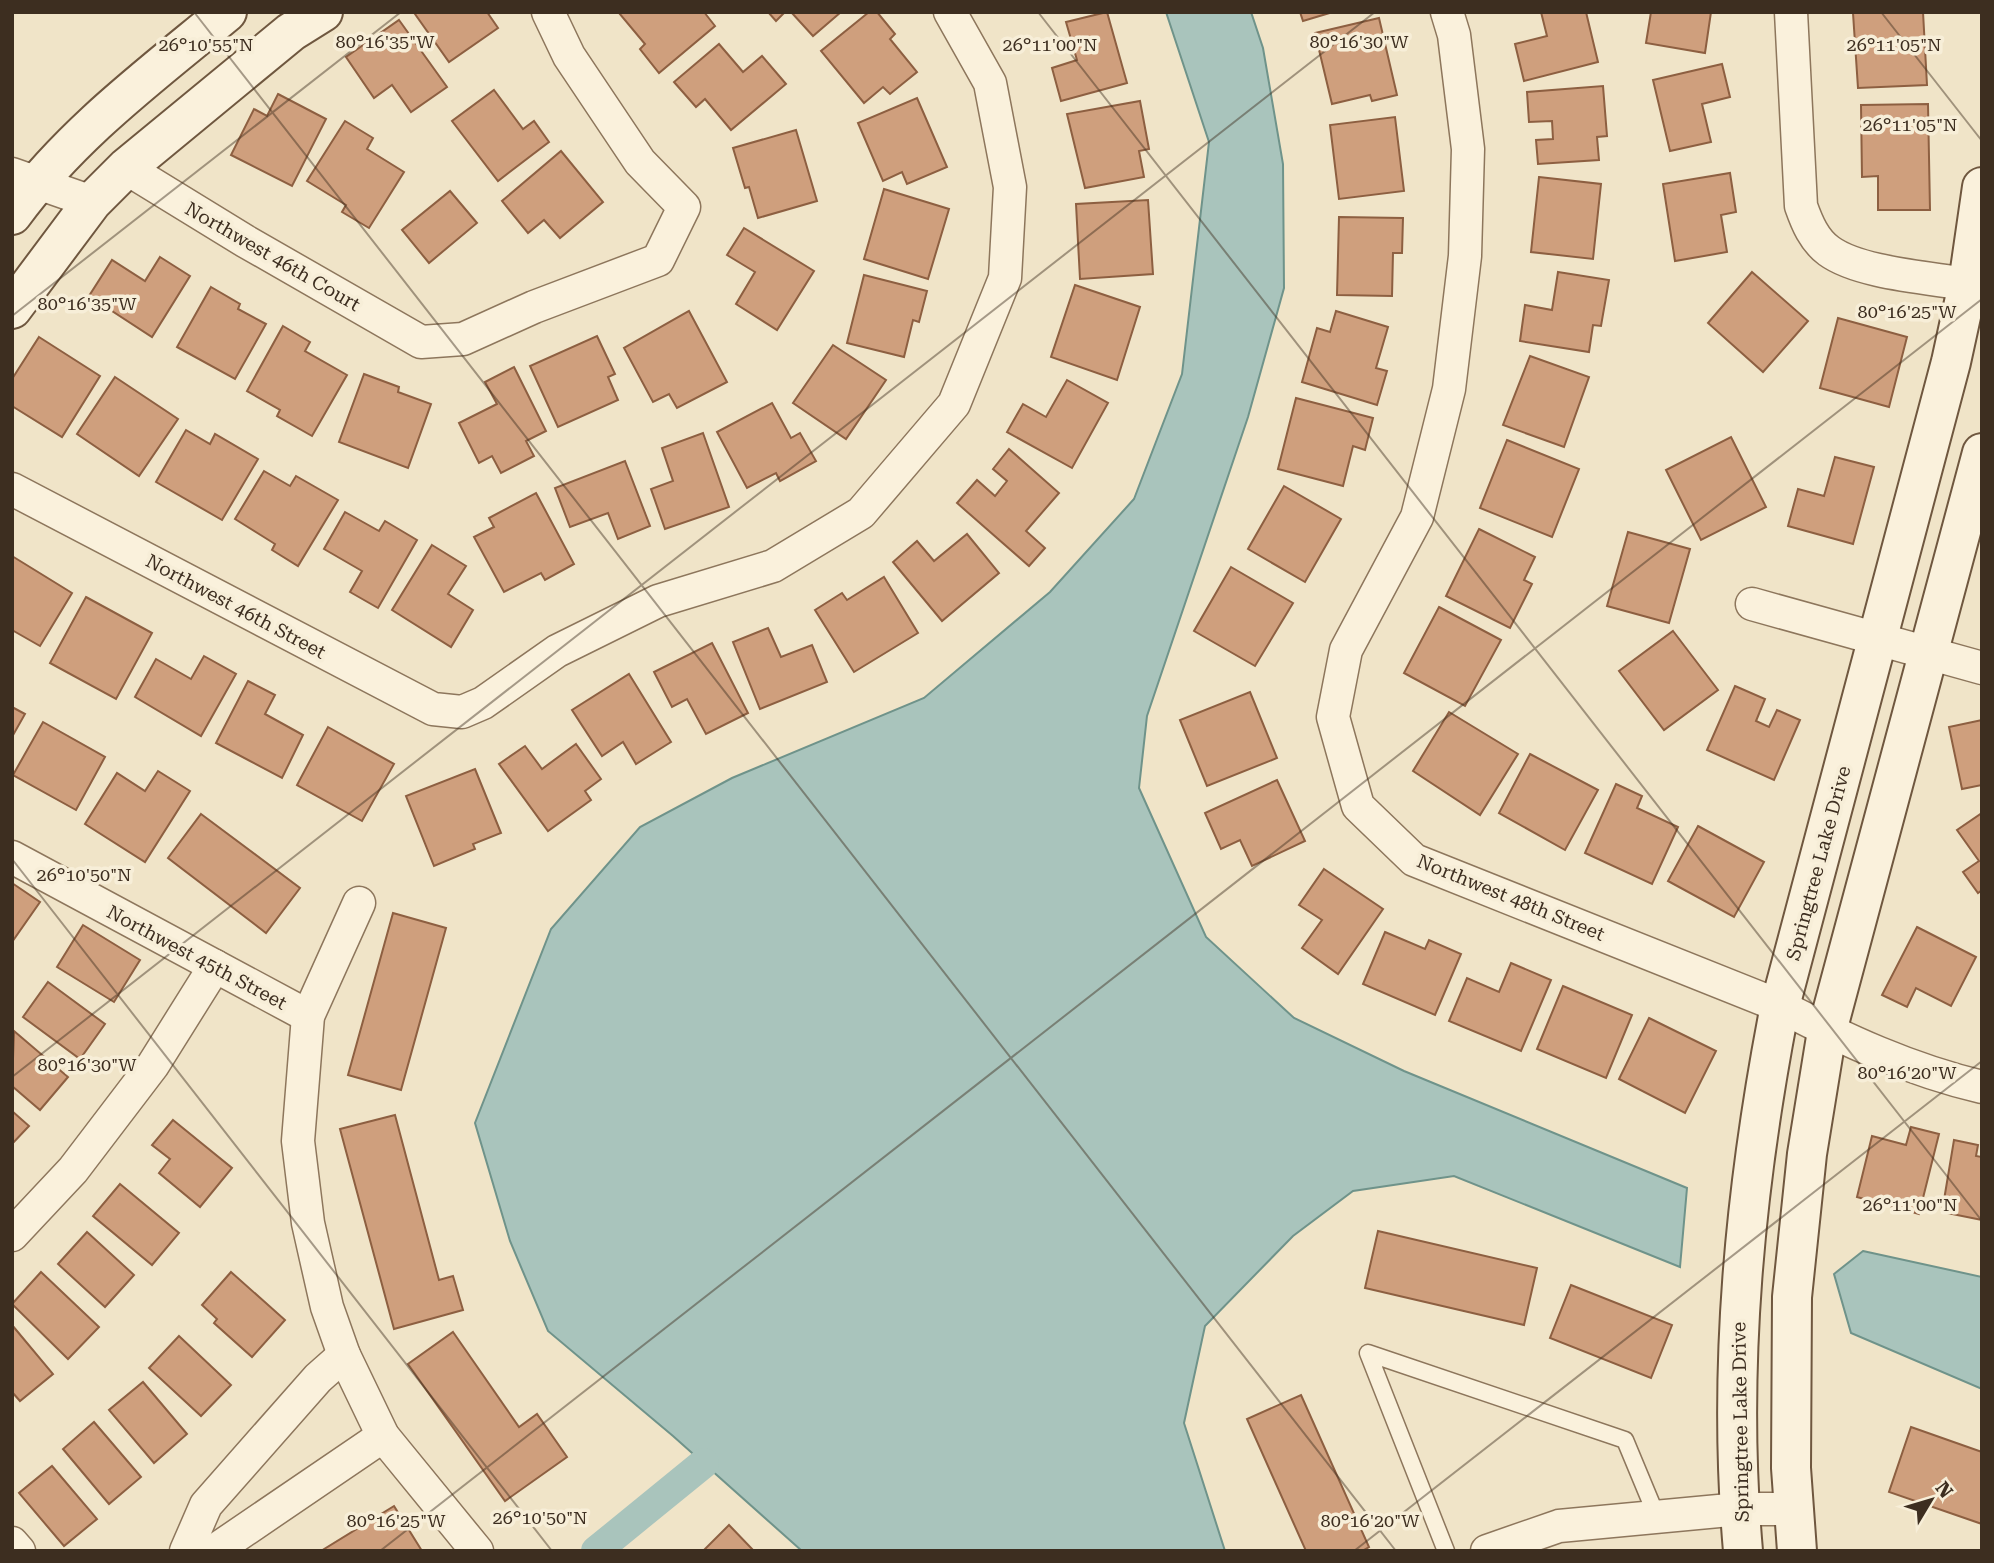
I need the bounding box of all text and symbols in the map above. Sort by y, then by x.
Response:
text: 80°16'35"W [336,31,435,52]
text: 80°16'30"W [1310,31,1409,52]
text: 26°10'55"N [159,34,253,55]
text: 26°11'00"N [1003,34,1097,55]
text: 26°11'05"N [1847,34,1941,55]
text: 26°11'05"N [1863,114,1957,135]
street label: Northwest 46th Court [181,197,364,316]
text: 80°16'35"W [38,293,137,314]
text: 80°16'25"W [1858,301,1957,322]
street label: Northwest 46th Street [142,549,330,664]
street label: Springtree Lake Drive [1781,763,1856,963]
street label: Northwest 48th Street [1414,849,1608,946]
text: 26°10'50"N [37,864,131,885]
street label: Northwest 45th Street [103,900,291,1015]
text: 80°16'30"W [38,1054,137,1075]
text: 80°16'20"W [1858,1062,1957,1083]
text: 26°11'00"N [1863,1194,1957,1215]
street label: Springtree Lake Drive [1727,1322,1754,1522]
north arrow [1896,1465,1966,1535]
text: N [1930,1477,1958,1503]
text: 26°10'50"N [493,1507,587,1528]
text: 80°16'25"W [347,1510,446,1531]
text: 80°16'20"W [1321,1510,1420,1531]

